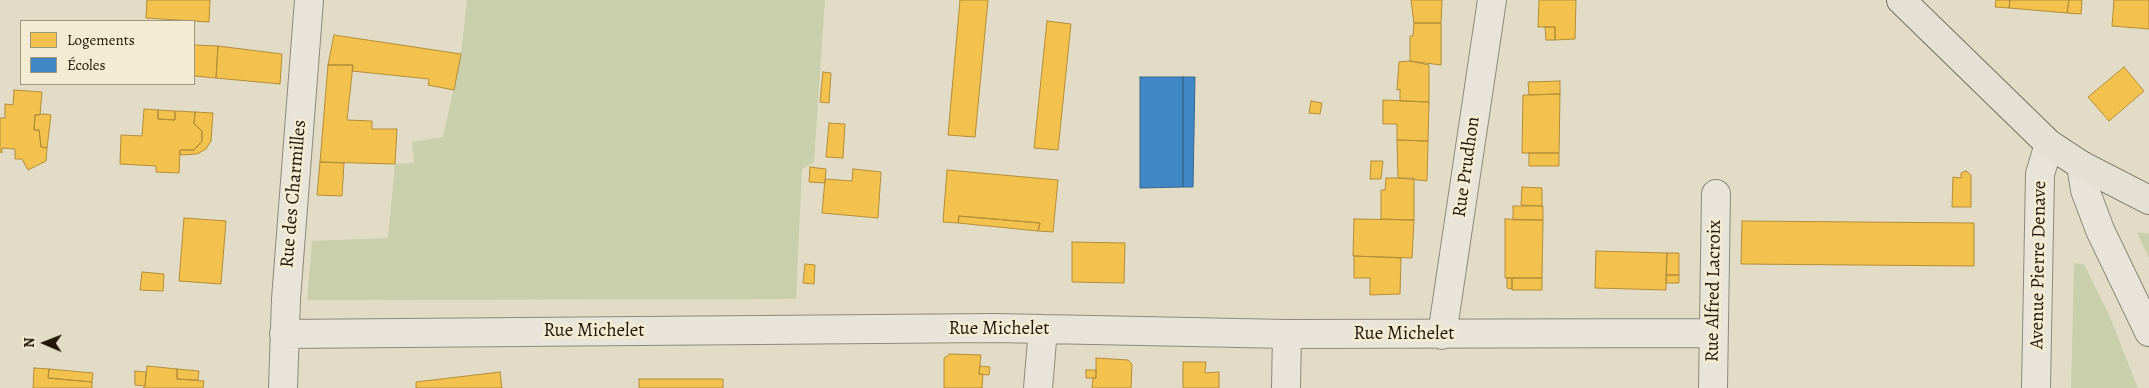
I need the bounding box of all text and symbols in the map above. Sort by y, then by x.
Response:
legend [20,20,195,85]
text: Logements [67,30,135,50]
text: Écoles [67,55,106,75]
street label: Rue Prudhon [1449,115,1485,219]
street label: Rue des Charmilles [276,119,312,269]
street label: Avenue Pierre Denave [2026,181,2052,349]
street label: Rue Alfred Lacroix [1701,220,1727,362]
north arrow [20,318,70,368]
street label: Rue Michelet [949,318,1049,340]
street label: Rue Michelet [544,320,644,342]
street label: Rue Michelet [1354,323,1454,345]
text: N [20,337,39,348]

